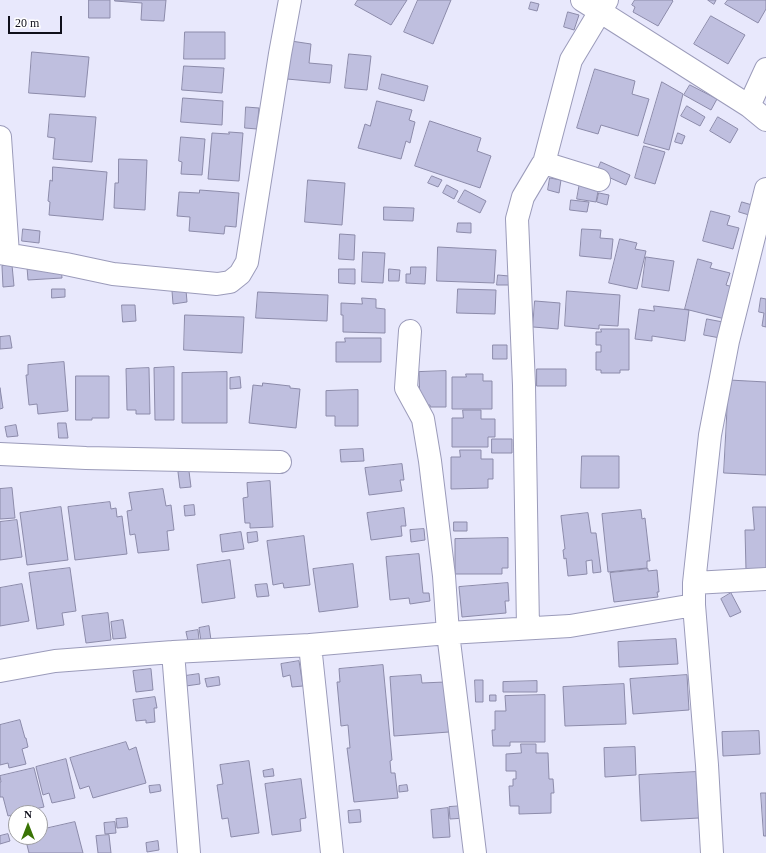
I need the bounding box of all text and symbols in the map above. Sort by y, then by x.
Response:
scale bar [10,8,64,34]
text: 20 m [15,16,39,30]
north arrow [8,805,48,845]
text: N [24,808,32,820]

